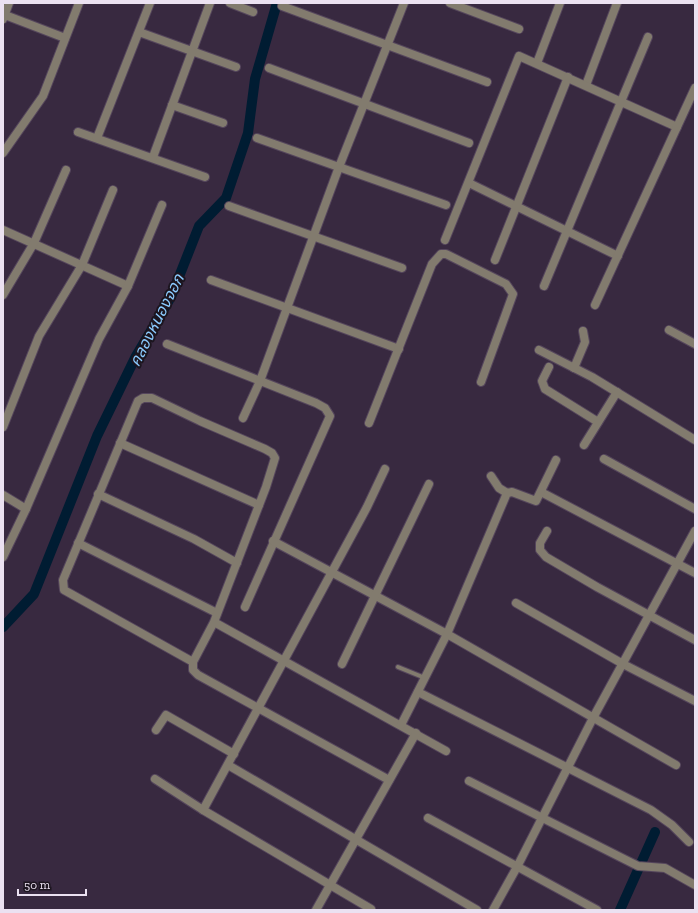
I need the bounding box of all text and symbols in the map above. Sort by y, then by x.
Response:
water label: คลองหนองจอก [125,270,188,370]
scale bar [18,871,86,897]
text: 50 m [24,878,51,892]

